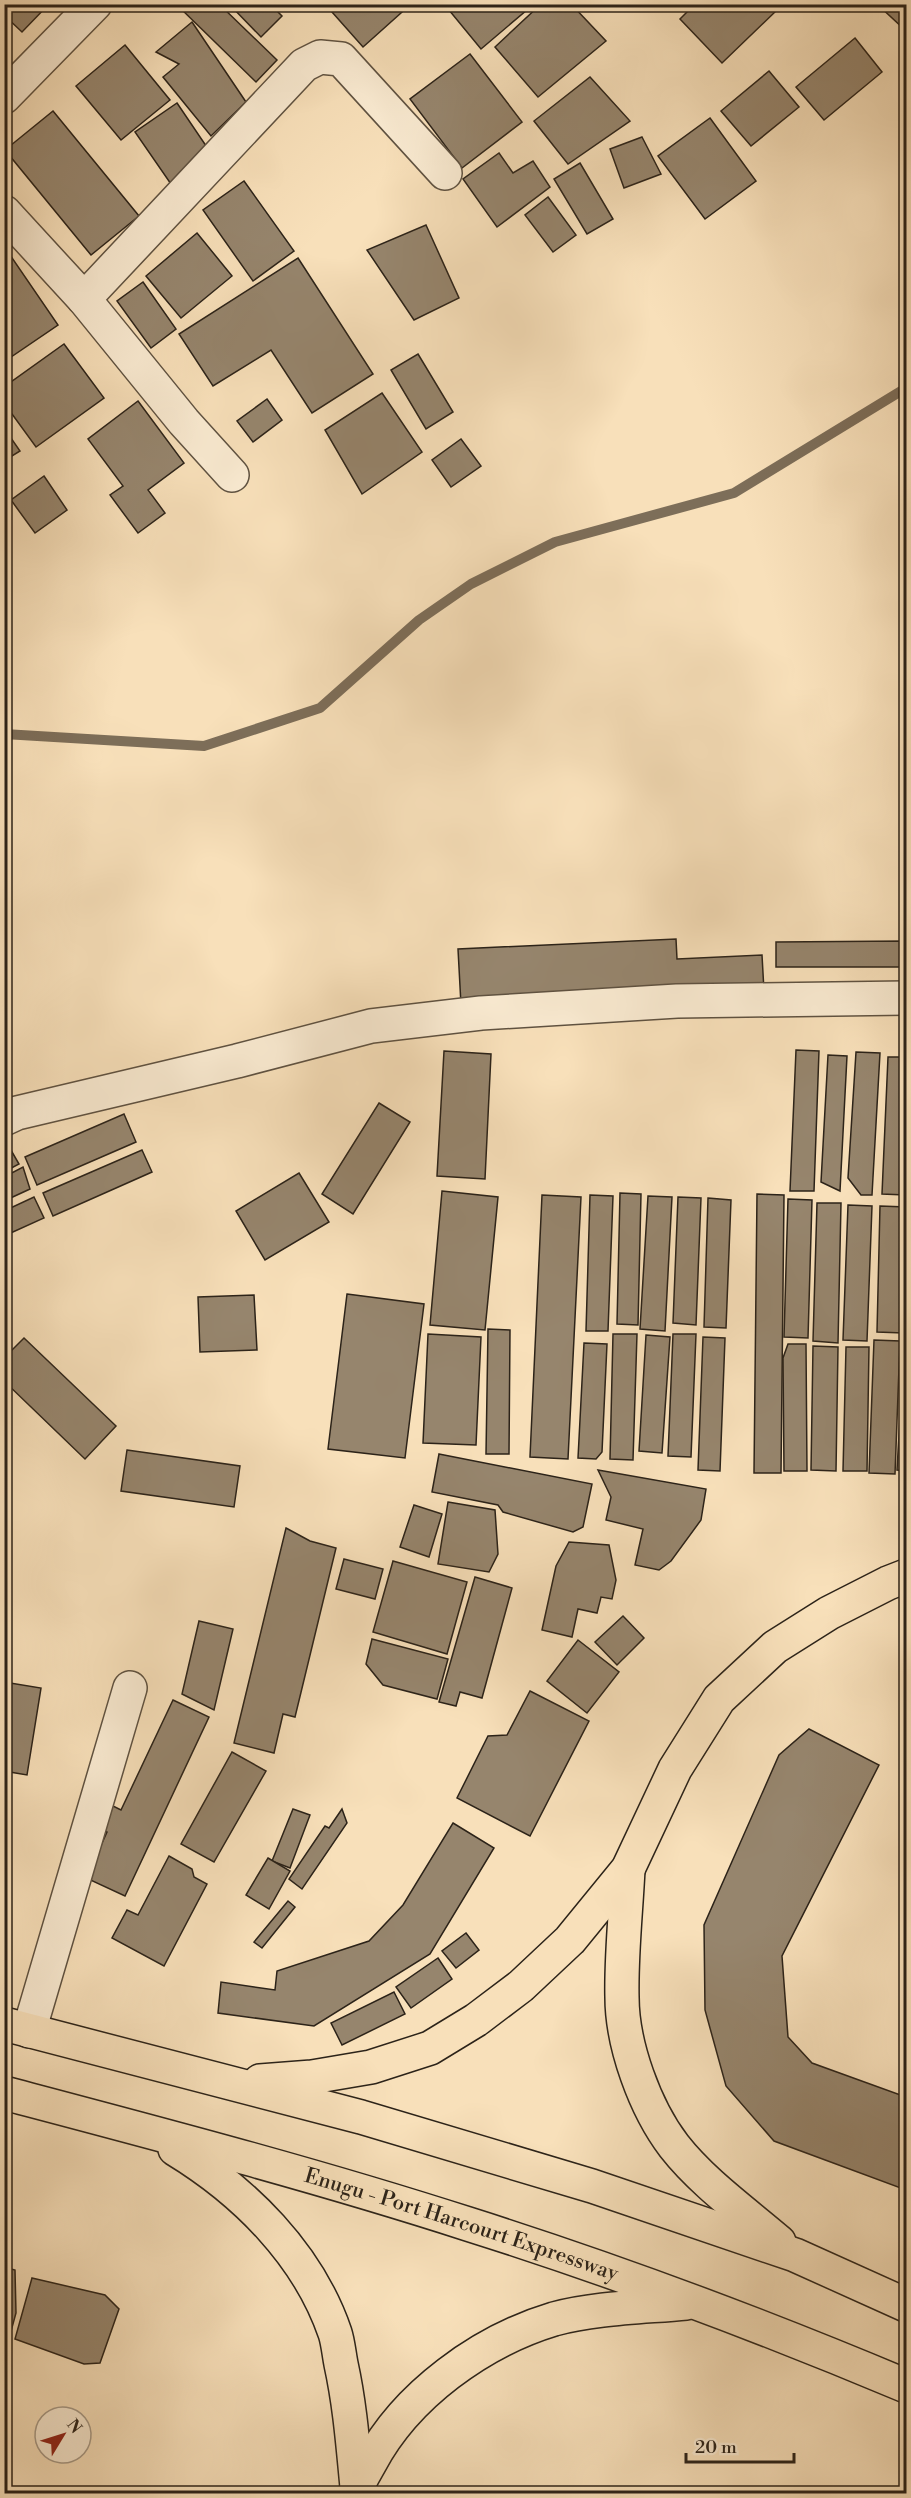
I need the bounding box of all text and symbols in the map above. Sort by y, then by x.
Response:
street label: Enugu - Port Harcourt Expressway [301,2163,622,2288]
north arrow [33,2405,93,2465]
text: N [62,2415,86,2438]
scale bar [686,2426,794,2464]
text: 20 m [695,2436,737,2459]

